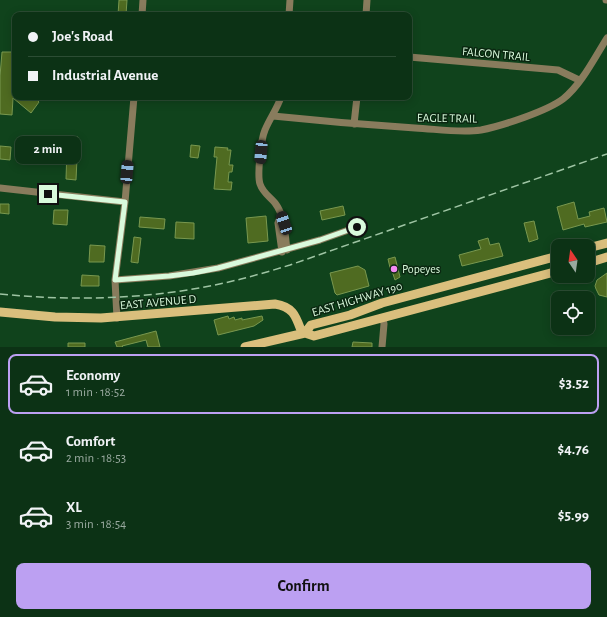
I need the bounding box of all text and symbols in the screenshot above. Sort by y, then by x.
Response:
text: Joe's Road [52,29,113,44]
street label: FALCON TRAIL [462,45,530,63]
text: Industrial Avenue [52,68,158,83]
street label: EAGLE TRAIL [417,111,477,125]
callout: 2 min [15,136,81,164]
car [254,140,268,164]
text: 2 min [34,143,62,156]
car [120,160,134,184]
route end [39,185,57,203]
car [275,210,293,236]
route start [348,218,366,236]
north arrow [551,239,595,283]
map controls [551,239,595,335]
place label: Popeyes [402,263,440,276]
marker: Popeyes [389,264,399,274]
street label: EAST HIGHWAY 190 [310,280,404,318]
button: locate [551,291,595,335]
street label: EAST AVENUE D [119,293,197,311]
icon: car [18,366,54,402]
text: Economy [66,368,120,383]
text: $3.52 [559,376,589,391]
text: 1 min · 18:52 [66,386,125,399]
icon: car [18,432,54,468]
text: Comfort [66,434,115,449]
text: $4.76 [558,442,589,457]
text: 2 min · 18:53 [66,452,126,465]
icon: car [18,498,54,534]
text: XL [66,500,82,515]
text: $5.99 [558,508,589,523]
text: 3 min · 18:54 [66,518,126,531]
button: Confirm [16,563,591,609]

